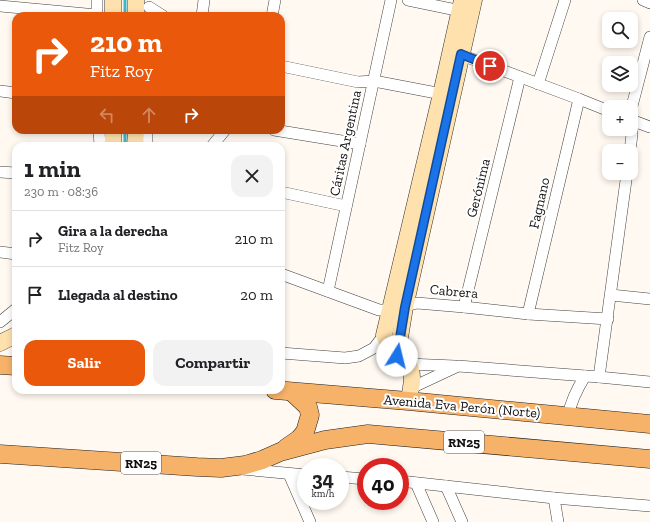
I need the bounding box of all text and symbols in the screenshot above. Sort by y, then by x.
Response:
map controls [602,12,638,180]
button: search [602,12,638,48]
text: 210 m [90,26,162,59]
icon: right [24,28,76,80]
pin [473,49,507,83]
icon: arrive [479,55,501,77]
button: layers [602,56,638,92]
text: Fitz Roy [90,60,153,82]
street label: Cáritas Argentina [326,88,365,197]
button: + [602,100,638,136]
icon: left [96,104,118,126]
icon: ahead [138,104,160,126]
icon: right [180,104,202,126]
button: − [602,144,638,180]
text: 1 min [24,154,81,183]
button: close [231,155,273,197]
street label: Gerónima [463,157,494,219]
street label: Fagnano [525,176,554,230]
text: 230 m · 08:36 [24,184,98,199]
text: Gira a la derecha [58,222,168,240]
icon: right [24,228,46,250]
text: 210 m [235,230,273,248]
text: Fitz Roy [58,240,104,255]
street label: Cabrera [429,281,479,302]
icon: arrive [24,284,46,306]
text: Llegada al destino [58,286,178,304]
text: 20 m [240,286,273,304]
position arrow [376,335,418,377]
button: Salir [24,340,145,386]
button: Compartir [153,340,273,386]
street label: Avenida Eva Perón (Norte) [383,391,541,422]
road number: RN25 [444,431,484,453]
road number: RN25 [121,452,161,474]
speed limit sign: 40 [357,458,409,510]
text: 34 [312,467,334,491]
text: km/h [312,488,334,500]

